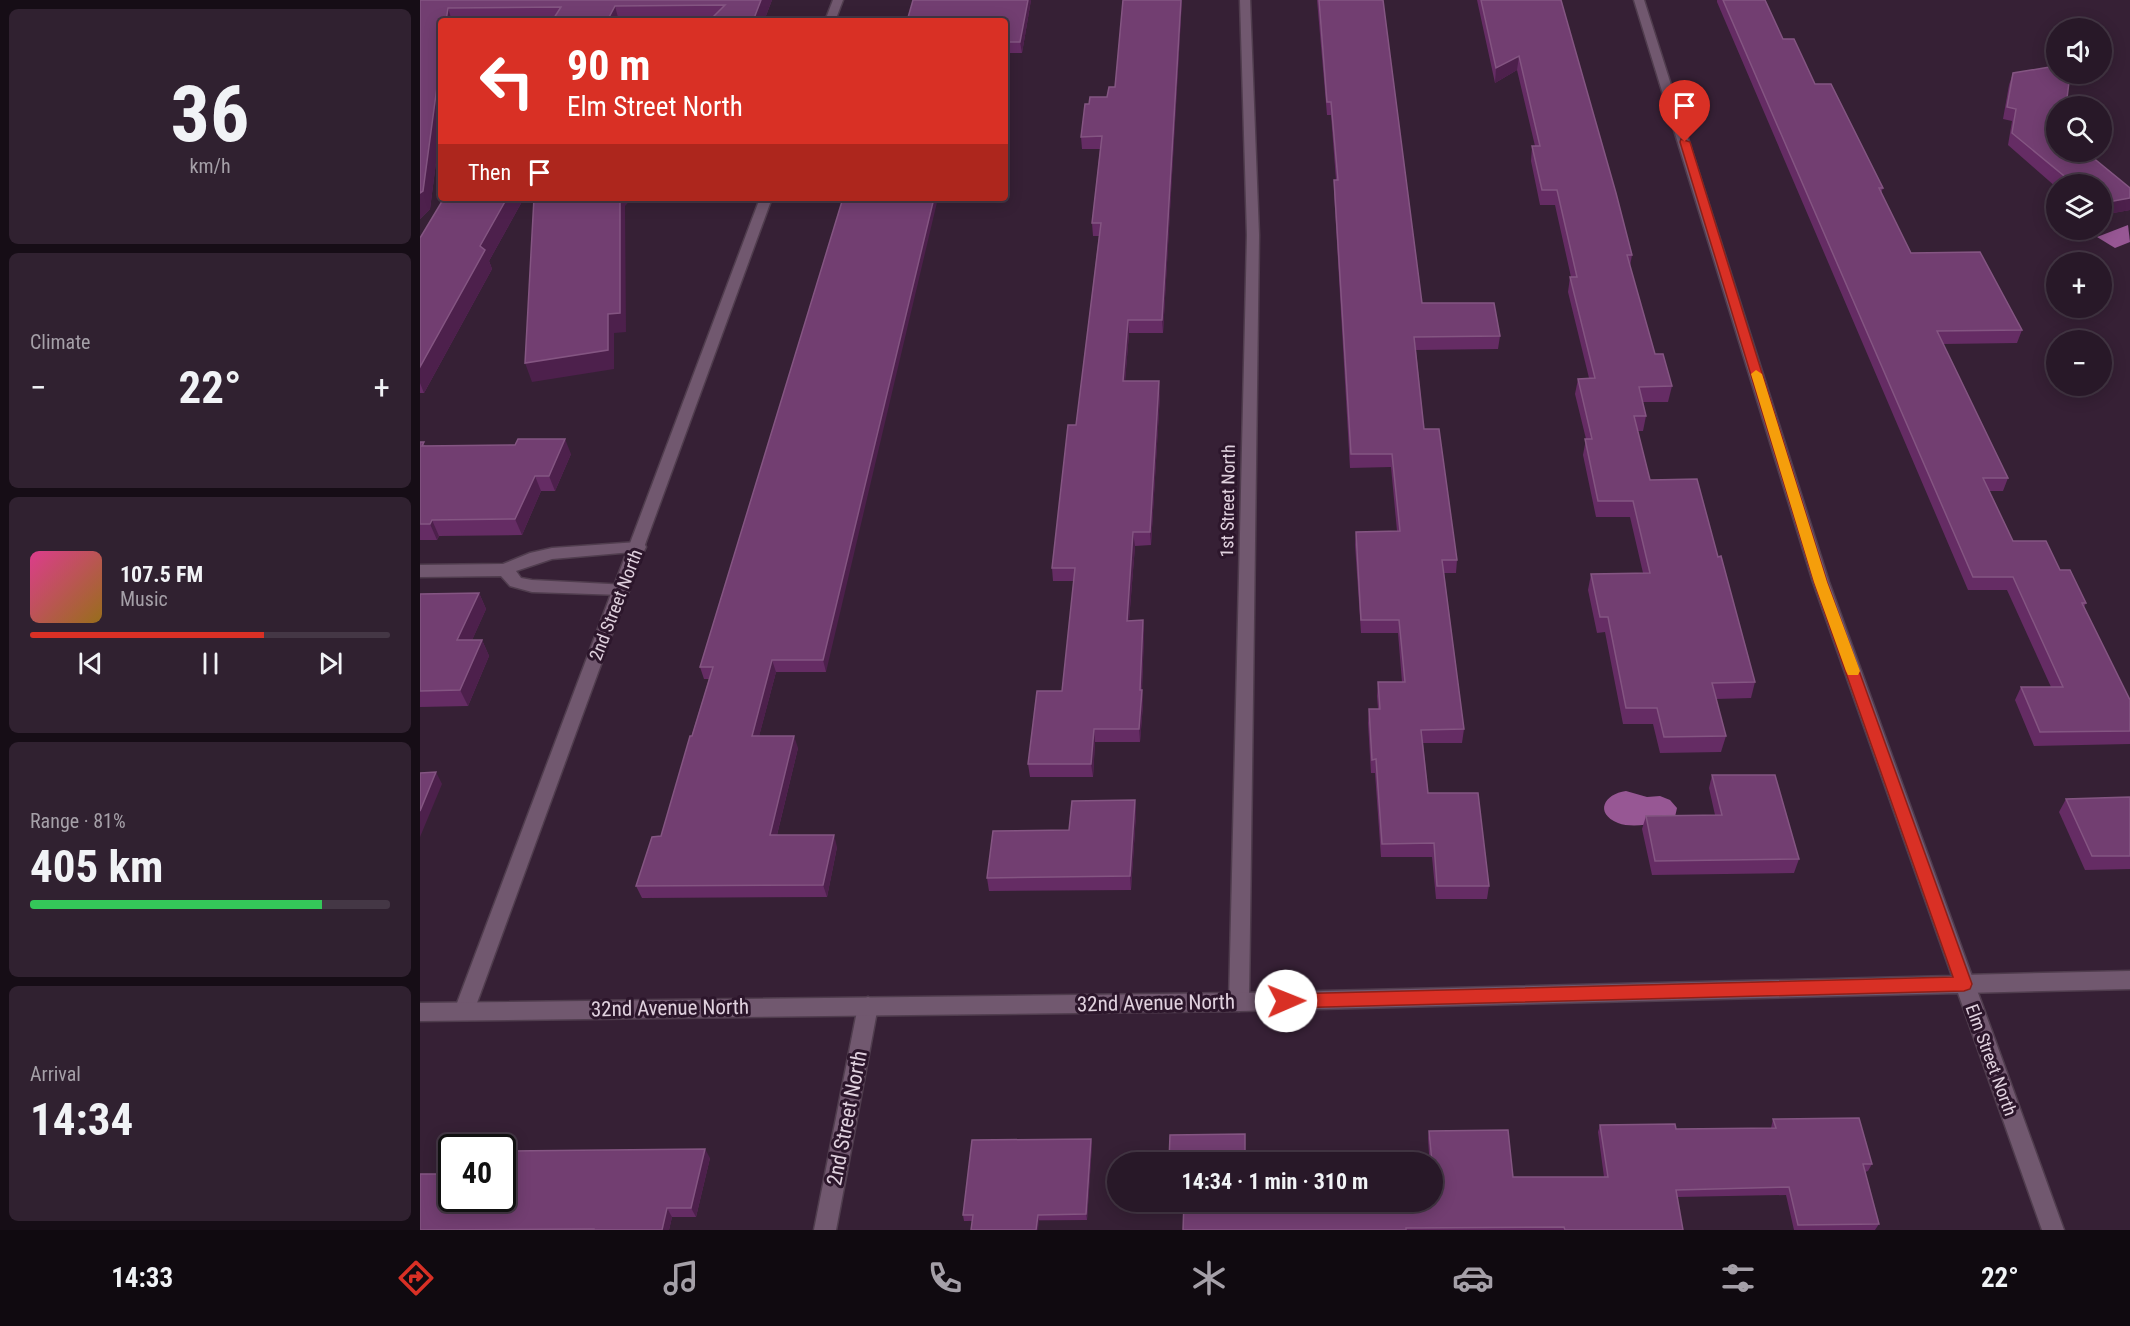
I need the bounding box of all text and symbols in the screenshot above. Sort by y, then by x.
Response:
map controls [2046,18,2112,396]
button: sound [2046,18,2112,84]
text: 90 m [567,41,650,90]
icon: left [468,42,546,120]
text: 36 [171,69,249,160]
pin [1659,80,1710,142]
icon: arrive [1668,89,1701,122]
text: Elm Street North [567,91,743,123]
button: search [2046,96,2112,162]
text: km/h [189,154,231,178]
icon: arrive [523,156,556,189]
text: Then [468,160,511,185]
button: layers [2046,174,2112,240]
button: + [2046,252,2112,318]
text: Climate [30,330,90,354]
button: − [2046,330,2112,396]
text: 22° [179,361,242,414]
text: − [30,368,47,407]
text: + [374,368,390,407]
street label: 1st Street North [1216,444,1239,558]
street label: 2nd Street North [585,546,646,663]
text: 107.5 FM [120,562,203,587]
text: Music [120,587,168,611]
icon: previous [74,647,107,680]
icon: pause [194,647,227,680]
icon: next [314,647,347,680]
text: Range · 81% [30,809,126,833]
text: 405 km [30,840,163,893]
position arrow [1254,969,1318,1033]
street label: 32nd Avenue North [1077,990,1235,1016]
street label: 32nd Avenue North [591,995,749,1021]
street label: Elm Street North [1962,1001,2021,1118]
street label: 2nd Street North [822,1049,872,1187]
text: Arrival [30,1062,81,1086]
text: 14:34 [30,1093,133,1146]
speed limit sign: 40 [438,1134,516,1212]
text: 14:34 · 1 min · 310 m [1182,1169,1368,1194]
icon: directions [395,1257,437,1299]
icon: music [660,1257,702,1299]
icon: phone [924,1257,966,1299]
icon: climate [1188,1257,1230,1299]
icon: car [1452,1257,1494,1299]
icon: filters [1717,1257,1759,1299]
text: 14:33 [111,1262,173,1294]
text: 22° [1981,1262,2019,1294]

